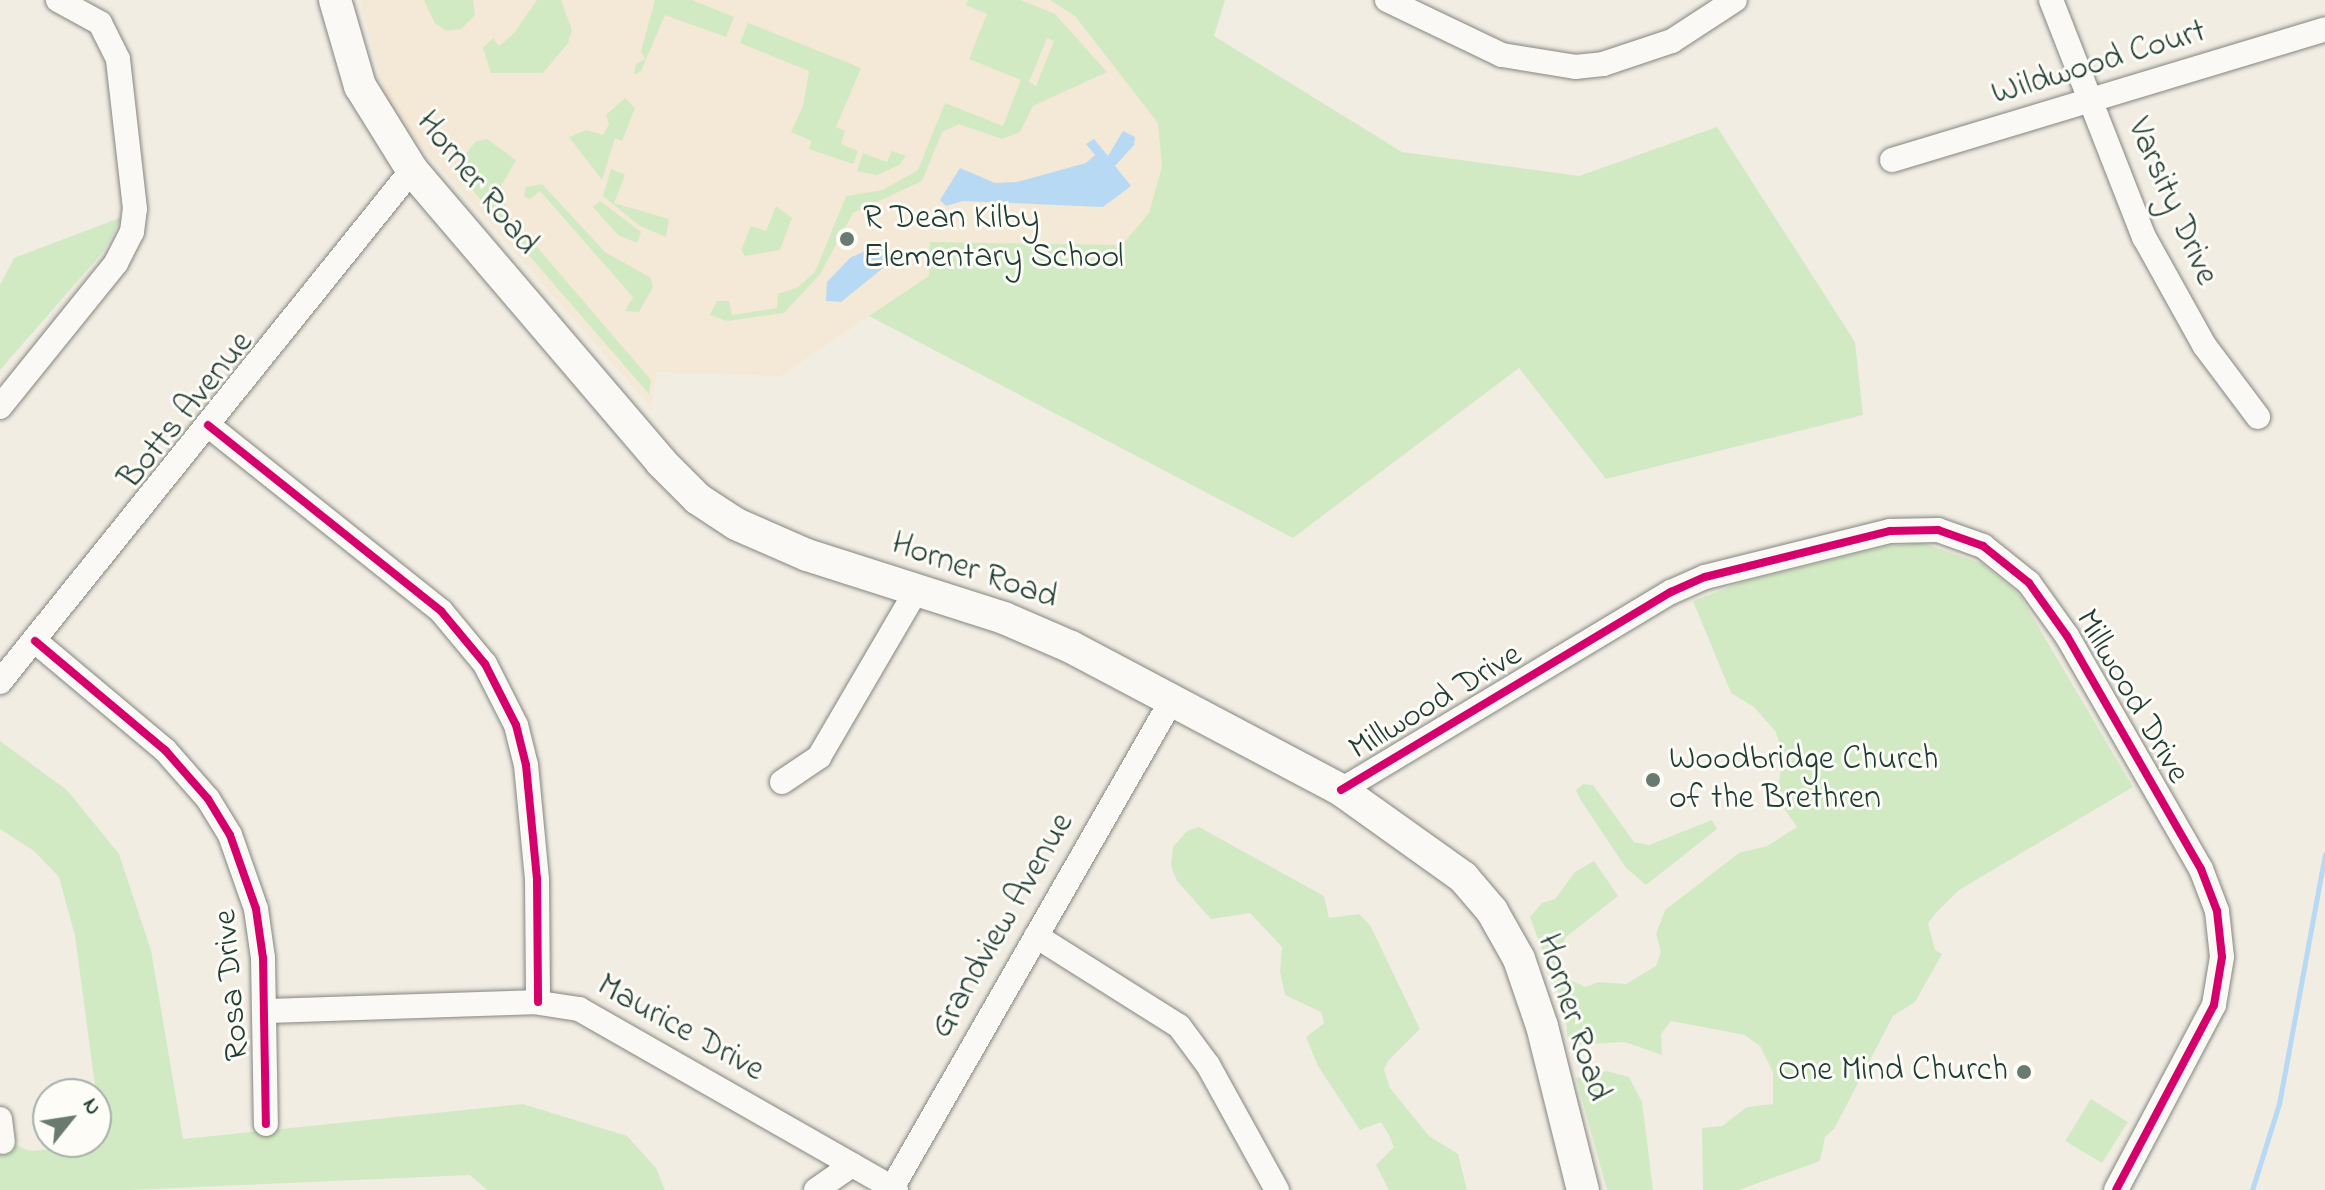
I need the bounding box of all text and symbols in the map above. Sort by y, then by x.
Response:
street label: Wildwood Court [1987,12,2211,116]
street label: Horner Road [406,104,546,264]
street label: Varsity Drive [2116,112,2226,292]
place label: R Dean Kilby Elementary School [863,199,1124,278]
marker: R Dean Kilby Elementary School [838,230,856,248]
street label: Botts Avenue [111,324,263,498]
street label: Horner Road [886,525,1062,619]
street label: Millwood Drive [2065,603,2197,791]
street label: Millwood Drive [1342,636,1530,770]
place label: Woodbridge Church of the Brethren [1669,740,1939,820]
marker: Woodbridge Church of the Brethren [1644,771,1662,789]
street label: Grandview Avenue [922,806,1084,1046]
street label: Rosa Drive [206,908,260,1062]
street label: Horner Road [1526,929,1618,1107]
street label: Maurice Drive [589,966,771,1092]
place label: One Mind Church [1778,1052,2008,1092]
marker: One Mind Church [2015,1063,2033,1081]
north arrow [32,1078,112,1158]
text: N [73,1093,109,1121]

